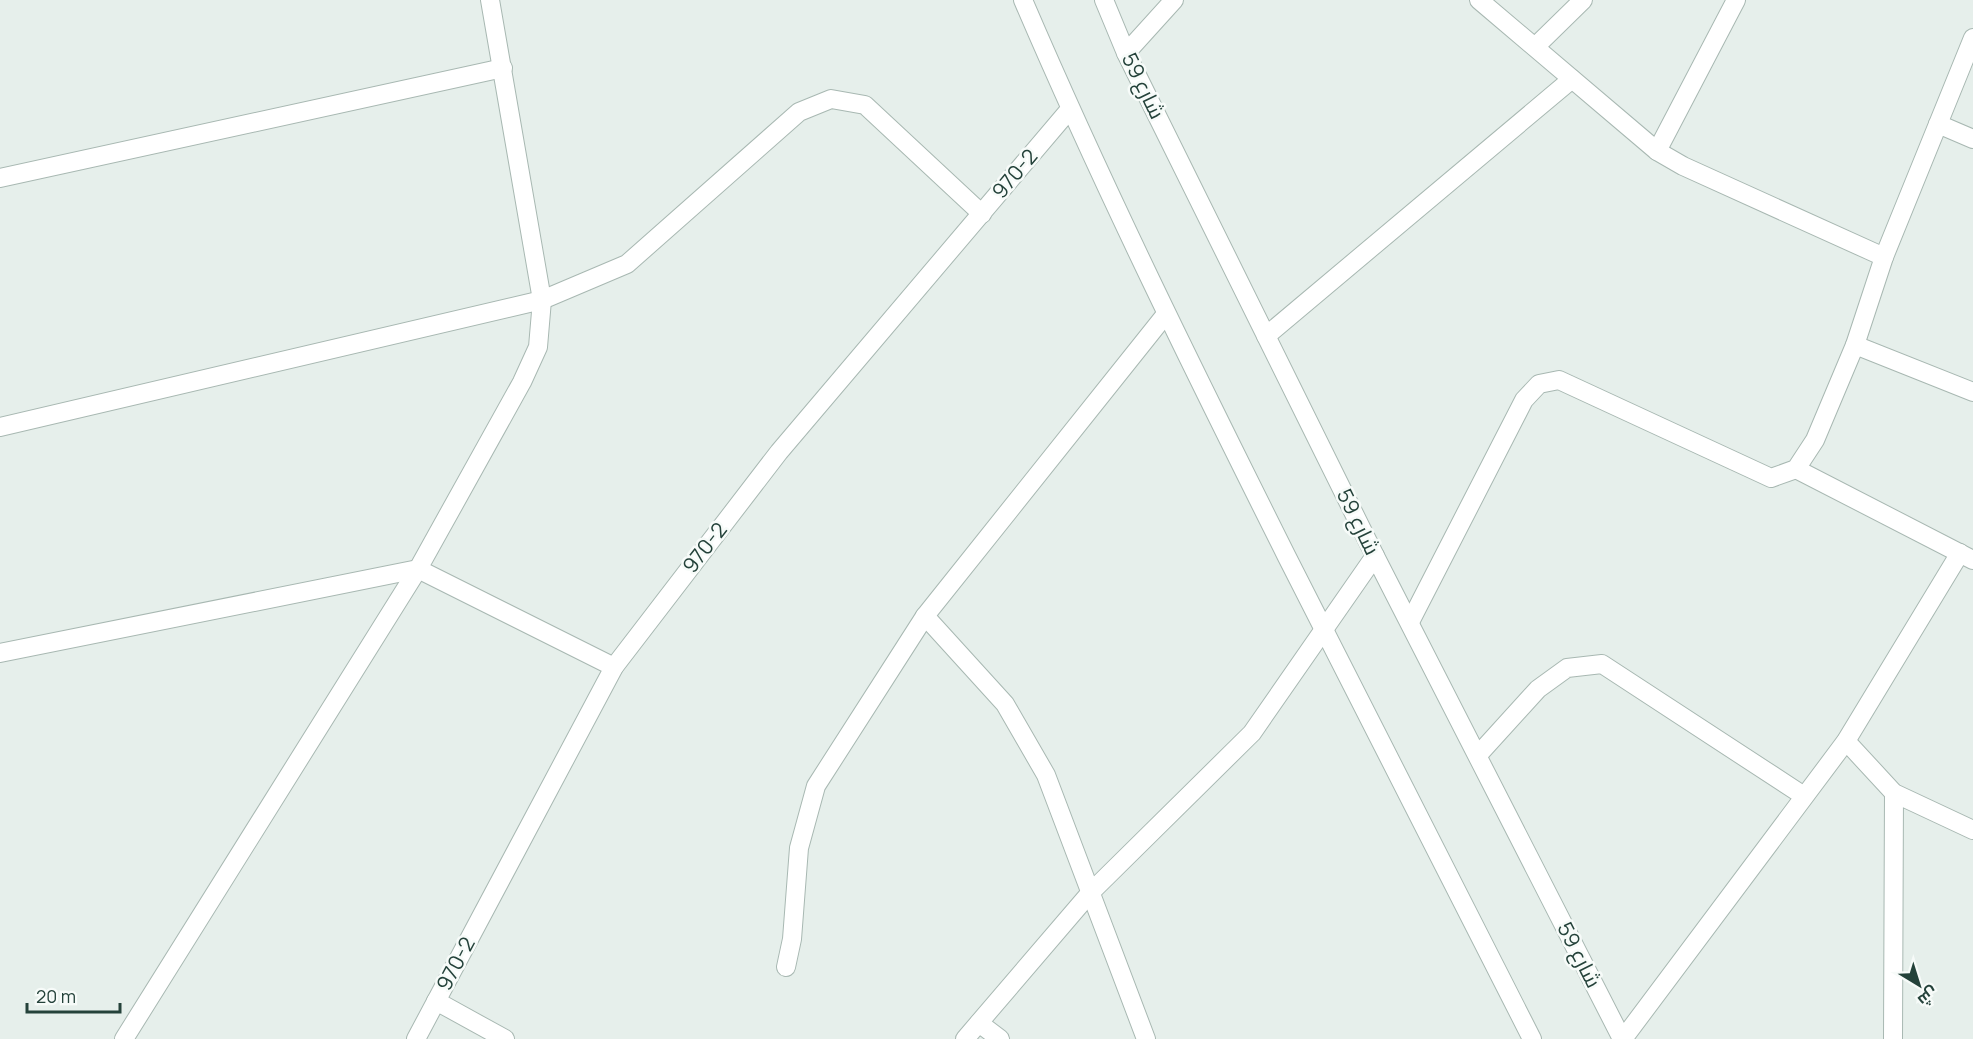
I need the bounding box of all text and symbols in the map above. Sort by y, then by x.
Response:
street label: شارع 59 [1115,48,1172,124]
street label: 970-2 [985,143,1043,204]
street label: شارع 59 [1330,484,1387,560]
street label: 970-2 [676,516,733,578]
street label: شارع 59 [1551,917,1608,993]
street label: 970-2 [429,932,481,995]
north arrow [1889,955,1949,1015]
scale bar [27,976,120,1014]
text: ش [1913,982,1943,1012]
text: 20 m [36,984,76,1008]

